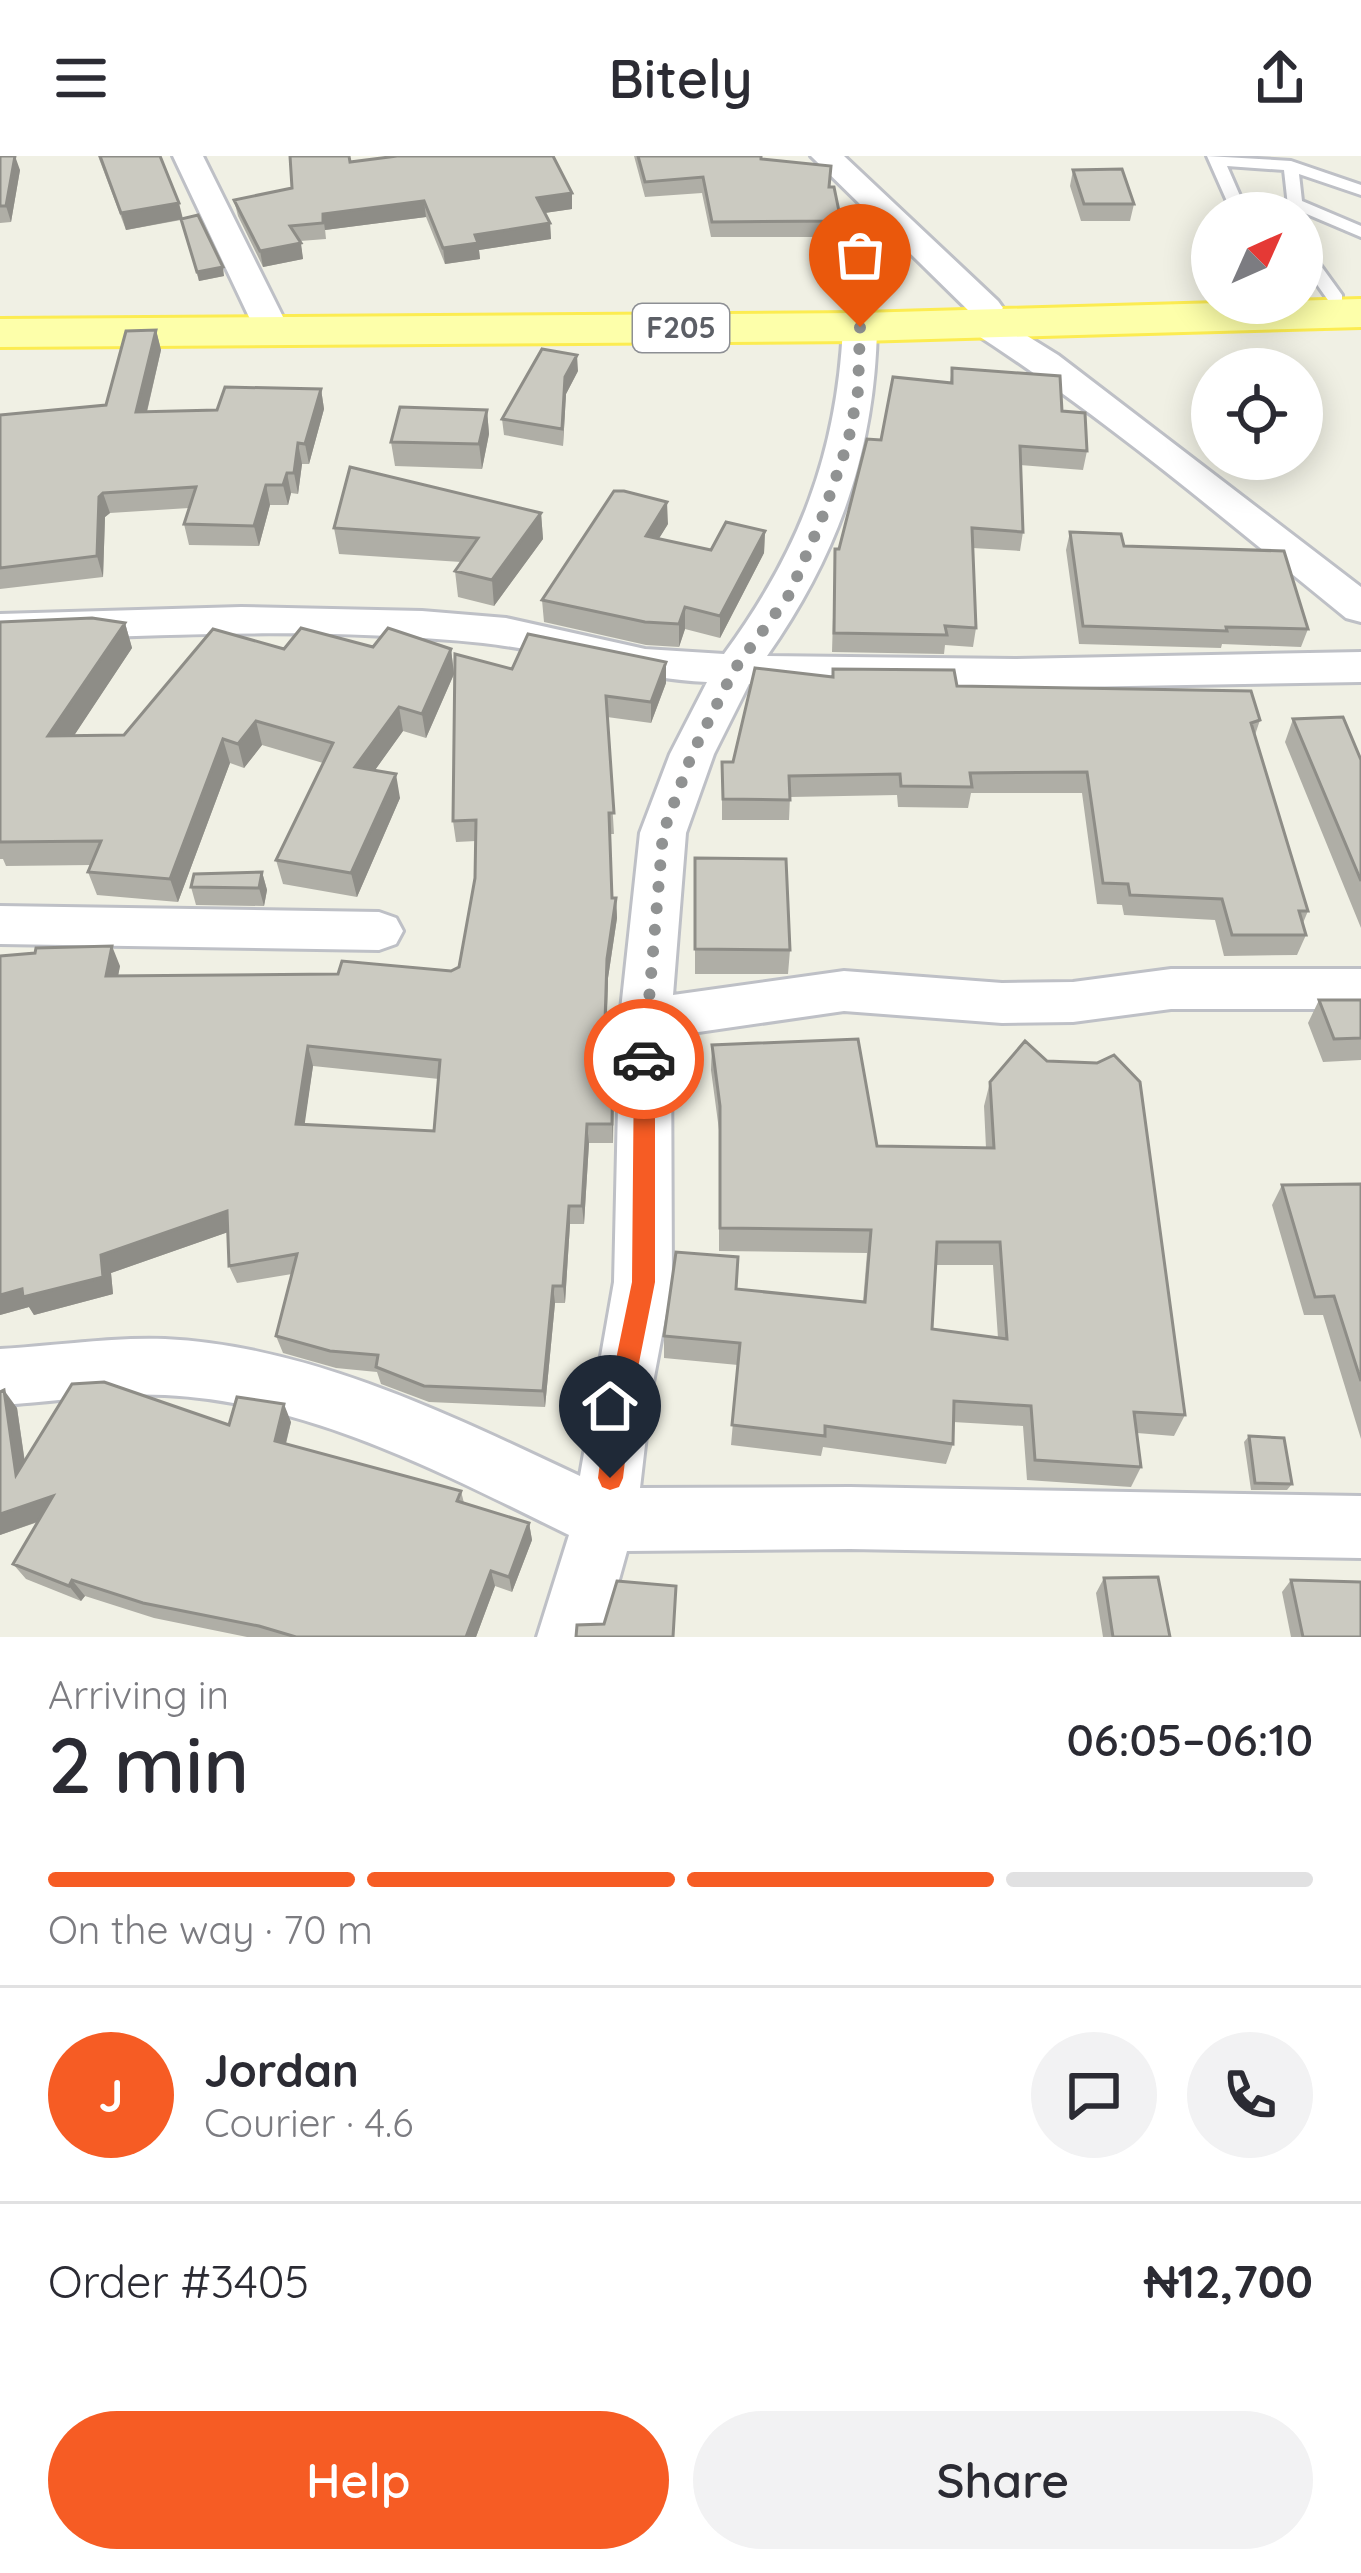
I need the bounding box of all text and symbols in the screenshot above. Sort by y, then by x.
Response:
text: Bitely [608,44,753,112]
icon: menu [48,45,114,111]
icon: share [1247,45,1313,111]
north arrow [1191,192,1323,324]
map controls [1191,192,1323,480]
pin [809,204,911,327]
icon: bag [827,222,893,288]
road number: F205 [633,304,729,352]
button: locate [1191,348,1323,480]
courier [584,999,704,1119]
icon: car [611,1026,677,1092]
pin [559,1355,661,1478]
icon: home [577,1373,643,1439]
text: Arriving in [48,1670,229,1719]
text: 06:05–06:10 [1066,1711,1313,1767]
text: 2 min [48,1715,249,1813]
text: On the way · 70 m [48,1905,373,1954]
button: chat [1031,2032,1157,2158]
button: phone [1187,2032,1313,2158]
text: Jordan [204,2042,359,2098]
text: J [99,2067,123,2123]
text: Courier · 4.6 [204,2098,413,2147]
text: Order #3405 [48,2253,309,2309]
text: ₦12,700 [1144,2253,1313,2309]
button: Help [48,2411,669,2549]
button: Share [693,2411,1313,2549]

